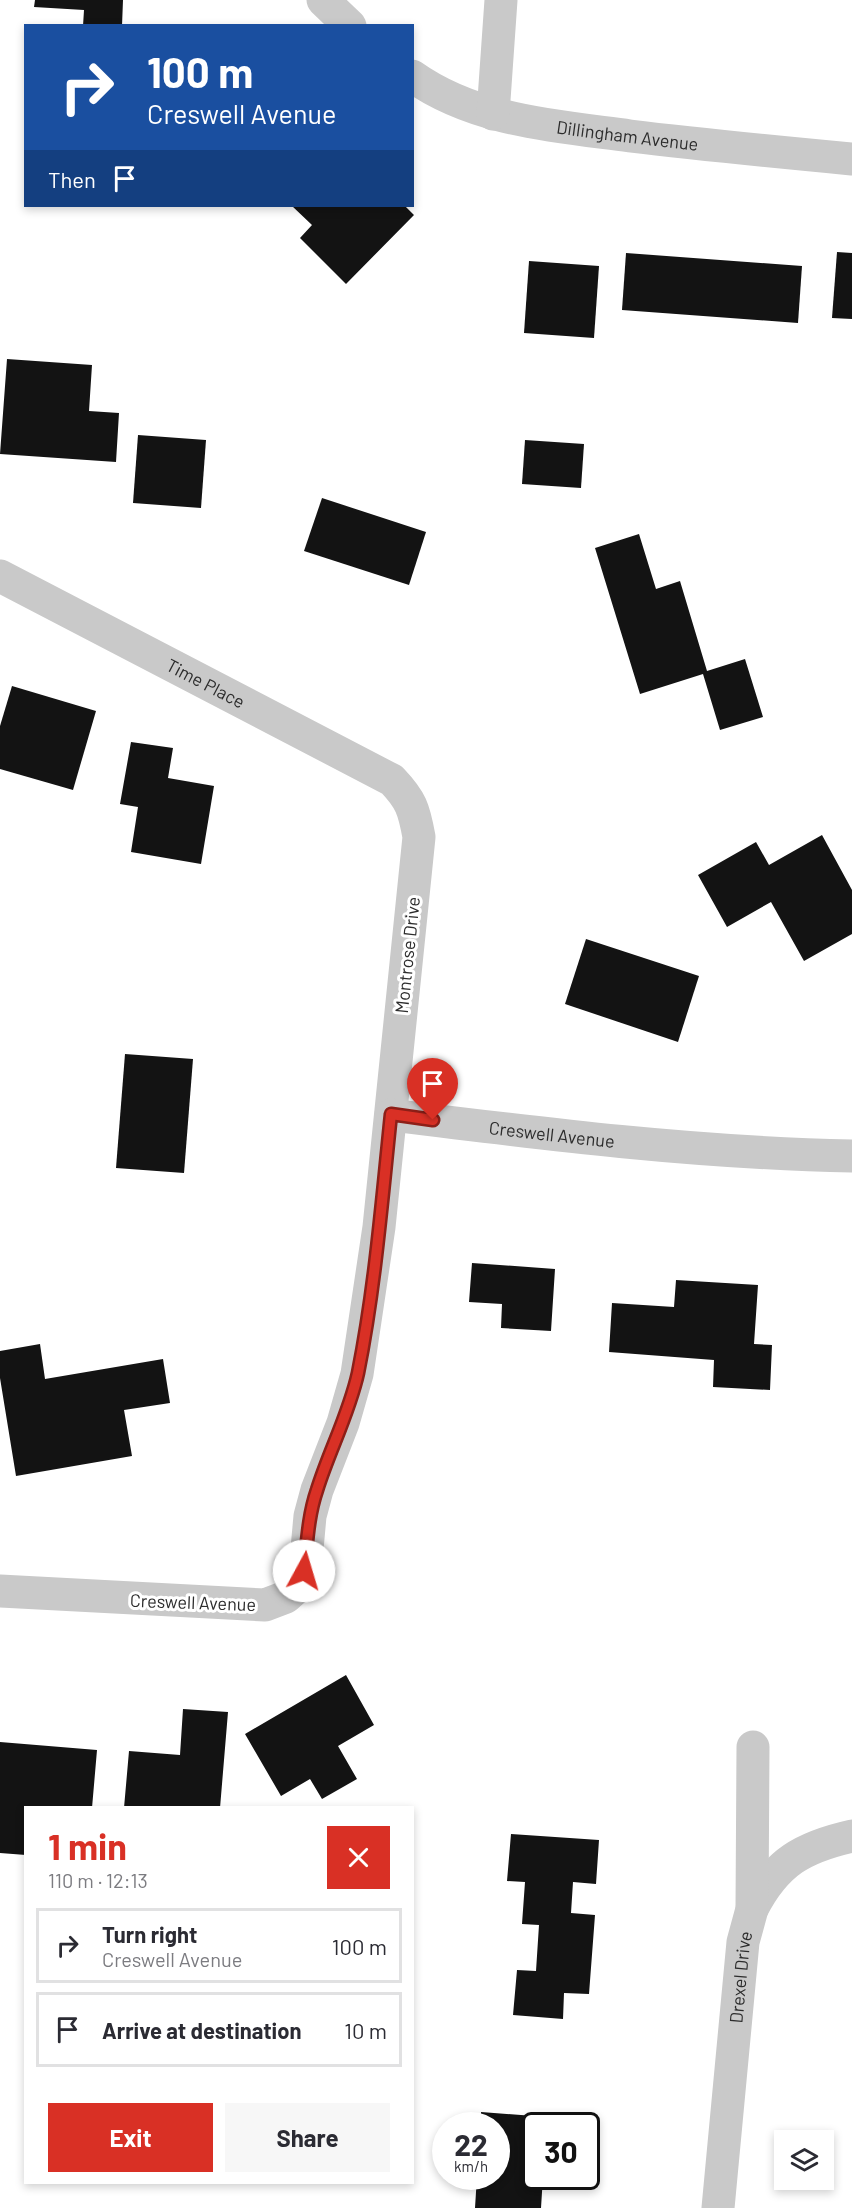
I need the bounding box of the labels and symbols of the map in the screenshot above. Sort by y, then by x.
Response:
street label: Dillingham Avenue [555,115,699,155]
street label: Time Place [163,654,249,713]
street label: Montrose Drive [390,896,424,1014]
pin [407,1058,458,1120]
street label: Creswell Avenue [488,1116,616,1152]
position arrow [272,1539,336,1603]
street label: Creswell Avenue [130,1589,256,1615]
street label: Drexel Drive [724,1928,757,2024]
speed limit sign: 30 [522,2112,600,2190]

